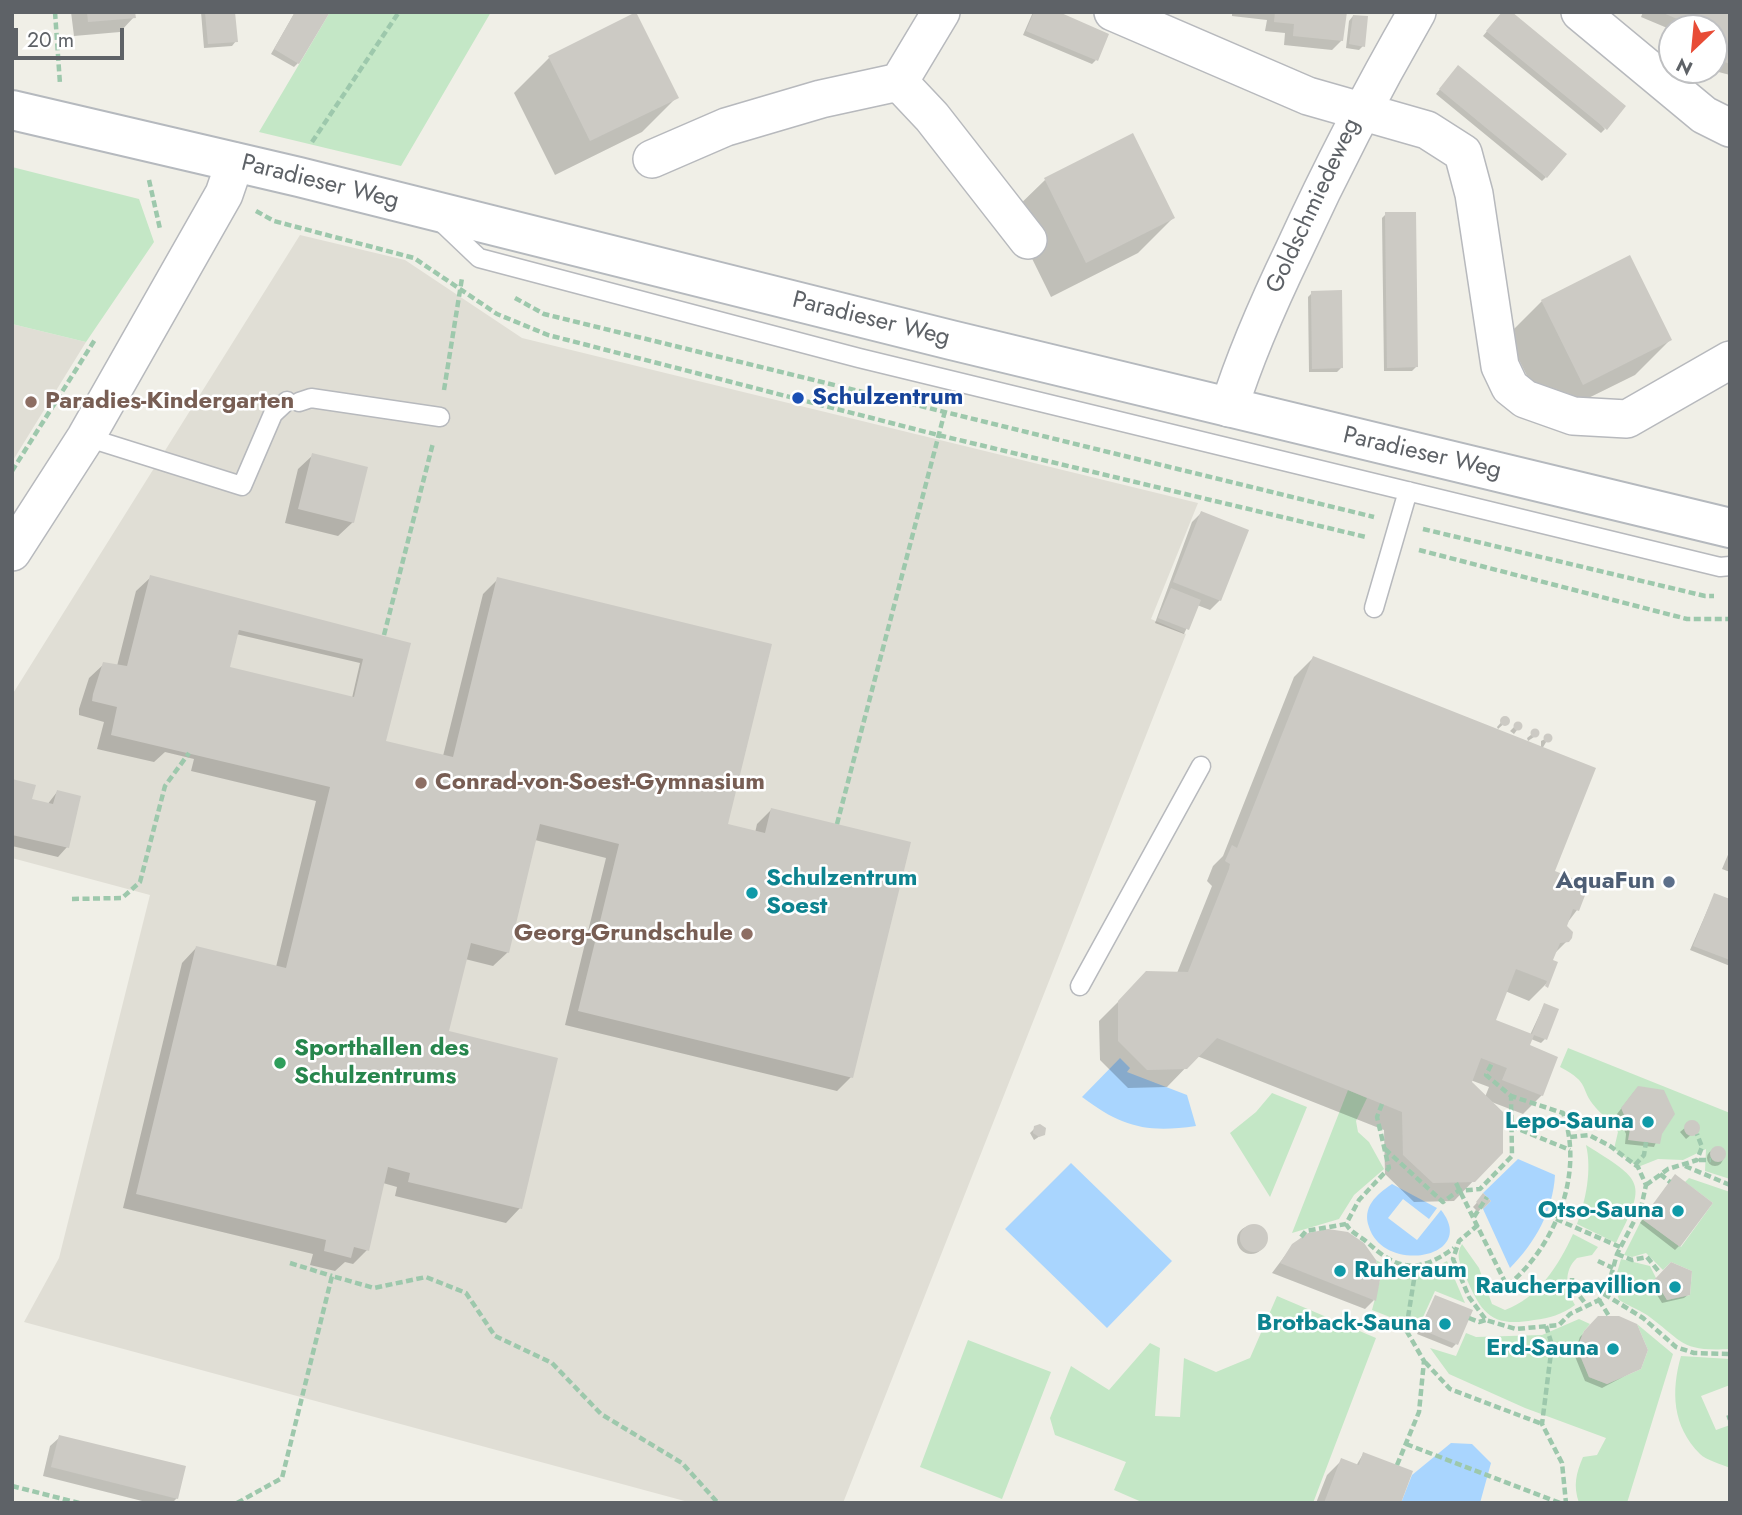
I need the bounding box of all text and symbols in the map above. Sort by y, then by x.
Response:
scale bar [18,14,128,58]
north arrow [1658,14,1728,84]
text: 20 m [27,25,74,55]
text: N [1672,51,1697,82]
street label: Goldschmiedeweg [1261,114,1367,298]
street label: Paradieser Weg [238,150,402,216]
street label: Paradieser Weg [789,287,953,353]
place label: Schulzentrum [812,384,963,412]
place label: Paradies-Kindergarten [45,388,294,416]
marker: Schulzentrum [790,390,806,406]
marker: Paradies-Kindergarten [23,394,39,410]
street label: Paradieser Weg [1340,422,1504,486]
place label: Conrad-von-Soest-Gymnasium [435,769,765,797]
marker: Conrad-von-Soest-Gymnasium [413,775,429,791]
place label: Schulzentrum Soest [766,865,917,921]
place label: AquaFun [1555,868,1655,896]
marker: AquaFun [1661,874,1677,890]
marker: Schulzentrum Soest [744,885,760,901]
place label: Georg-Grundschule [514,920,733,948]
marker: Georg-Grundschule [739,926,755,942]
place label: Sporthallen des Schulzentrums [294,1035,469,1091]
marker: Sporthallen des Schulzentrums [272,1055,288,1071]
place label: Lepo-Sauna [1505,1108,1634,1136]
marker: Lepo-Sauna [1640,1114,1656,1130]
place label: Otso-Sauna [1538,1197,1664,1225]
marker: Otso-Sauna [1670,1203,1686,1219]
place label: Ruheraum [1354,1257,1467,1285]
marker: Ruheraum [1332,1263,1348,1279]
place label: Raucherpavillion [1475,1273,1661,1301]
marker: Raucherpavillion [1667,1279,1683,1295]
place label: Brotback-Sauna [1257,1310,1431,1338]
marker: Brotback-Sauna [1437,1316,1453,1332]
place label: Erd-Sauna [1486,1335,1599,1363]
marker: Erd-Sauna [1605,1341,1621,1357]

